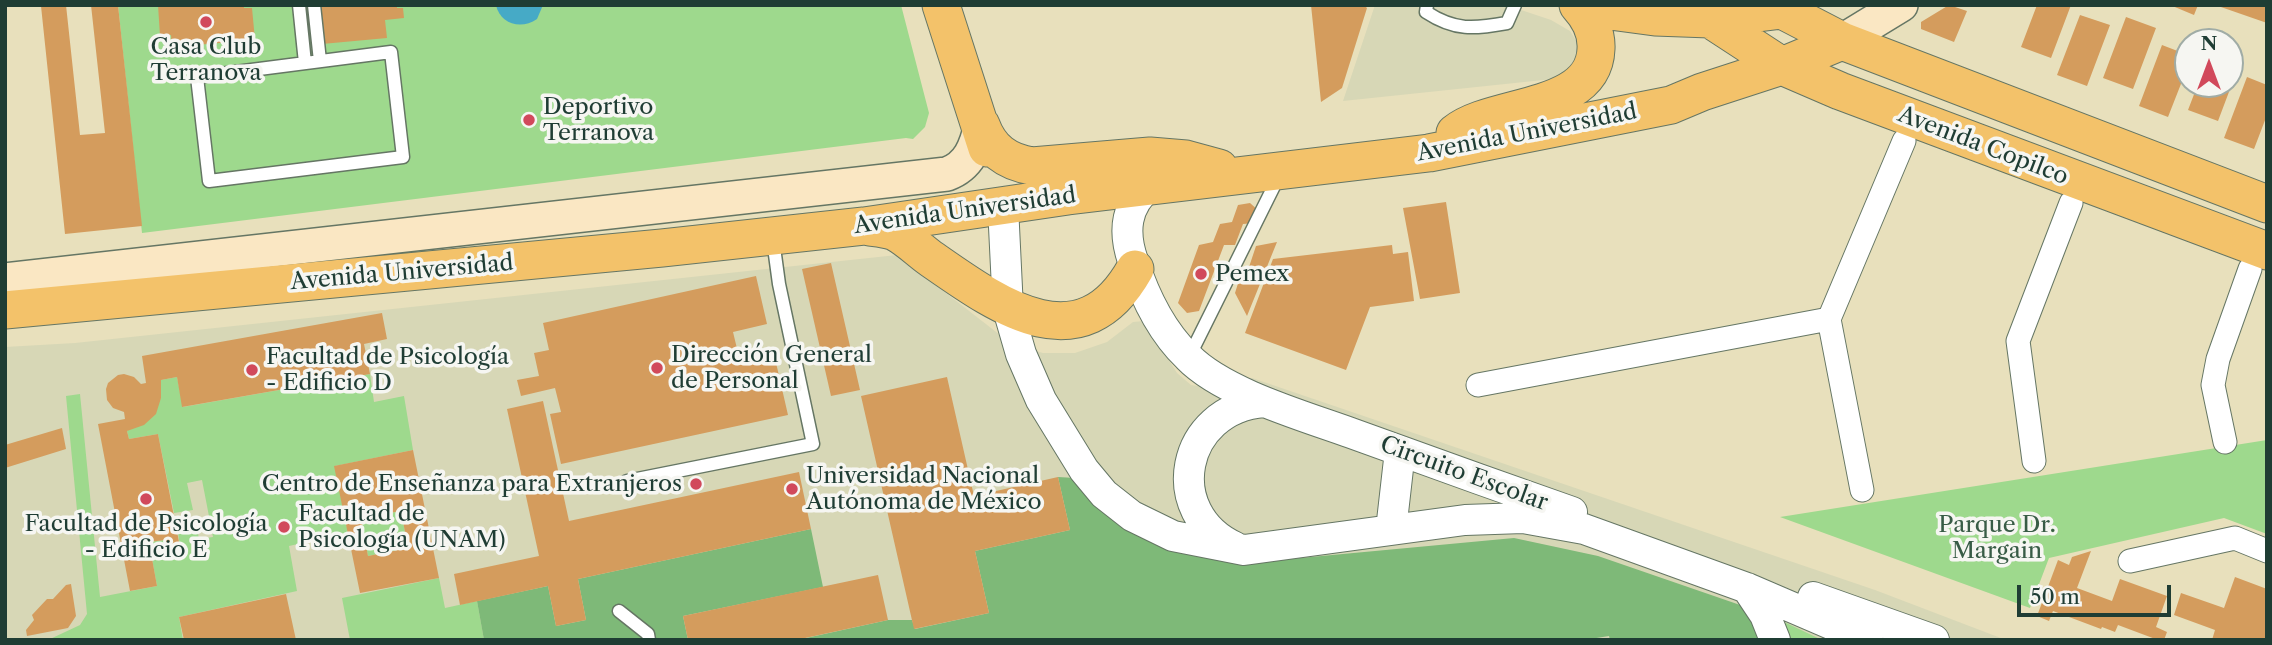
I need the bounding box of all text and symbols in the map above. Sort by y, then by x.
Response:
marker: Casa Club Terranova [198,14,214,30]
north arrow [2174,28,2244,98]
text: N [2201,32,2217,55]
place label: Casa Club Terranova [150,33,262,87]
place label: Deportivo Terranova [543,93,654,147]
street label: Avenida Universidad [1415,98,1639,168]
street label: Avenida Copilco [1894,101,2072,191]
marker: Deportivo Terranova [521,112,537,128]
street label: Avenida Universidad [852,182,1078,240]
street label: Avenida Universidad [289,249,515,297]
place label: Pemex [1215,260,1289,288]
marker: Pemex [1193,266,1209,282]
place label: Dirección General de Personal [671,341,872,395]
place label: Facultad de Psicología - Edificio D [266,343,509,397]
marker: Dirección General de Personal [649,360,665,376]
marker: Facultad de Psicología - Edificio D [244,362,260,378]
street label: Circuito Escolar [1376,431,1552,517]
place label: Universidad Nacional Autónoma de México [806,462,1042,516]
place label: Centro de Enseñanza para Extranjeros [262,470,682,498]
marker: Centro de Enseñanza para Extranjeros [688,476,704,492]
marker: Universidad Nacional Autónoma de México [784,481,800,497]
marker: Facultad de Psicología - Edificio E [138,491,154,507]
place label: Facultad de Psicología (UNAM) [298,500,505,554]
place label: Facultad de Psicología - Edificio E [24,510,268,564]
park label: Parque Dr. Margain [1938,511,2056,565]
marker: Facultad de Psicología (UNAM) [276,519,292,535]
scale bar [2020,572,2174,616]
text: 50 m [2030,584,2080,609]

